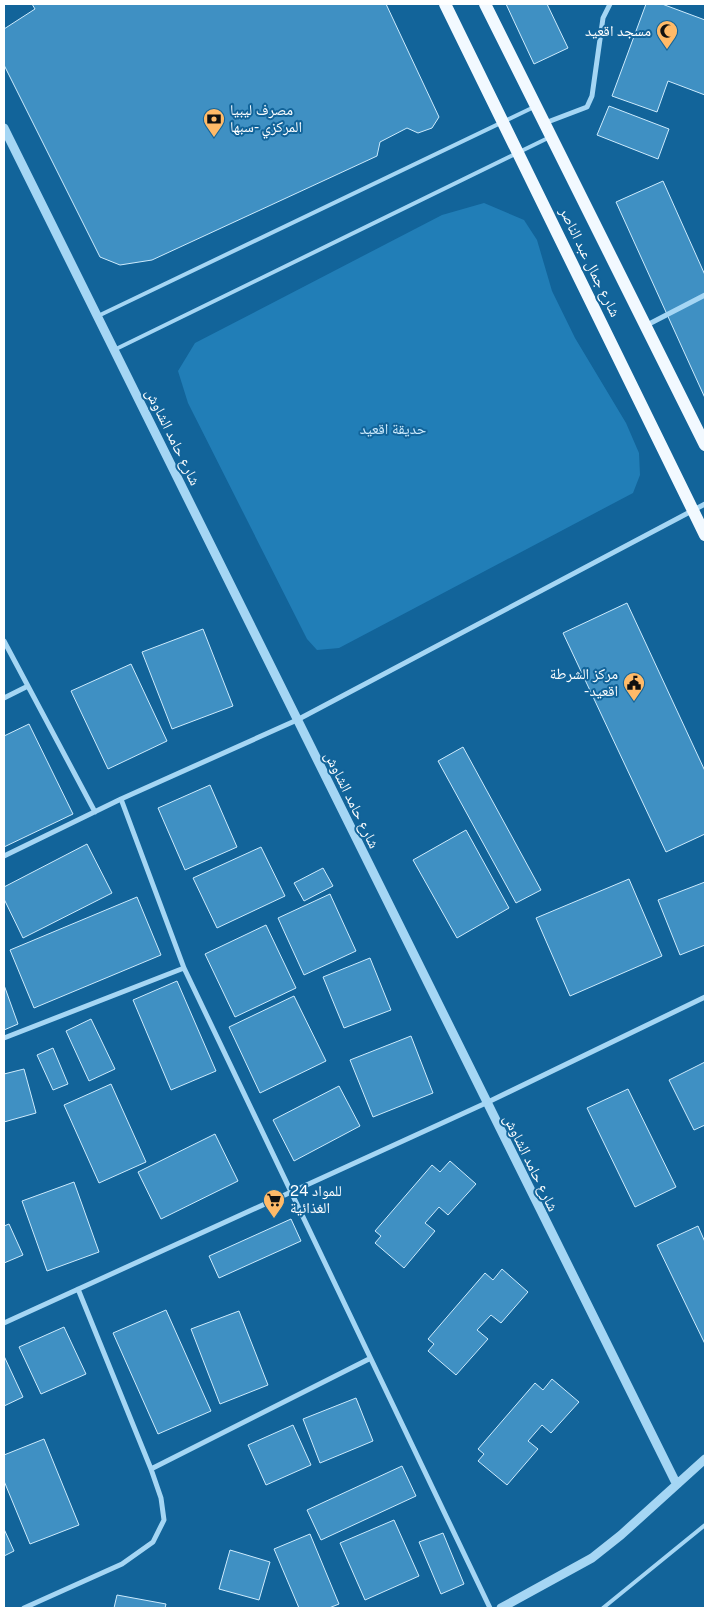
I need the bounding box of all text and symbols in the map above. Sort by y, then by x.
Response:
mosque icon: مسجد اقعيد [655,19,679,50]
place label: مسجد اقعيد [585,22,651,39]
place label: مصرف ليبيا المركزي -سبها [230,101,302,139]
bank icon: مصرف ليبيا المركزي -سبها [202,107,226,138]
street label: شارع جمال عبد الناصر [554,203,624,320]
street label: شارع حامد الشاوش [141,386,204,489]
park label: حديقة اقعيد [360,420,427,437]
place label: مركز الشرطة -اقعيد [550,665,618,699]
public building icon: مركز الشرطة -اقعيد [622,671,646,702]
street label: شارع حامد الشاوش [320,749,383,852]
street label: شارع حامد الشاوش [499,1112,562,1215]
place label: 24 للمواد الغذائية [290,1182,342,1216]
supermarket icon: 24 للمواد الغذائية [262,1188,286,1219]

